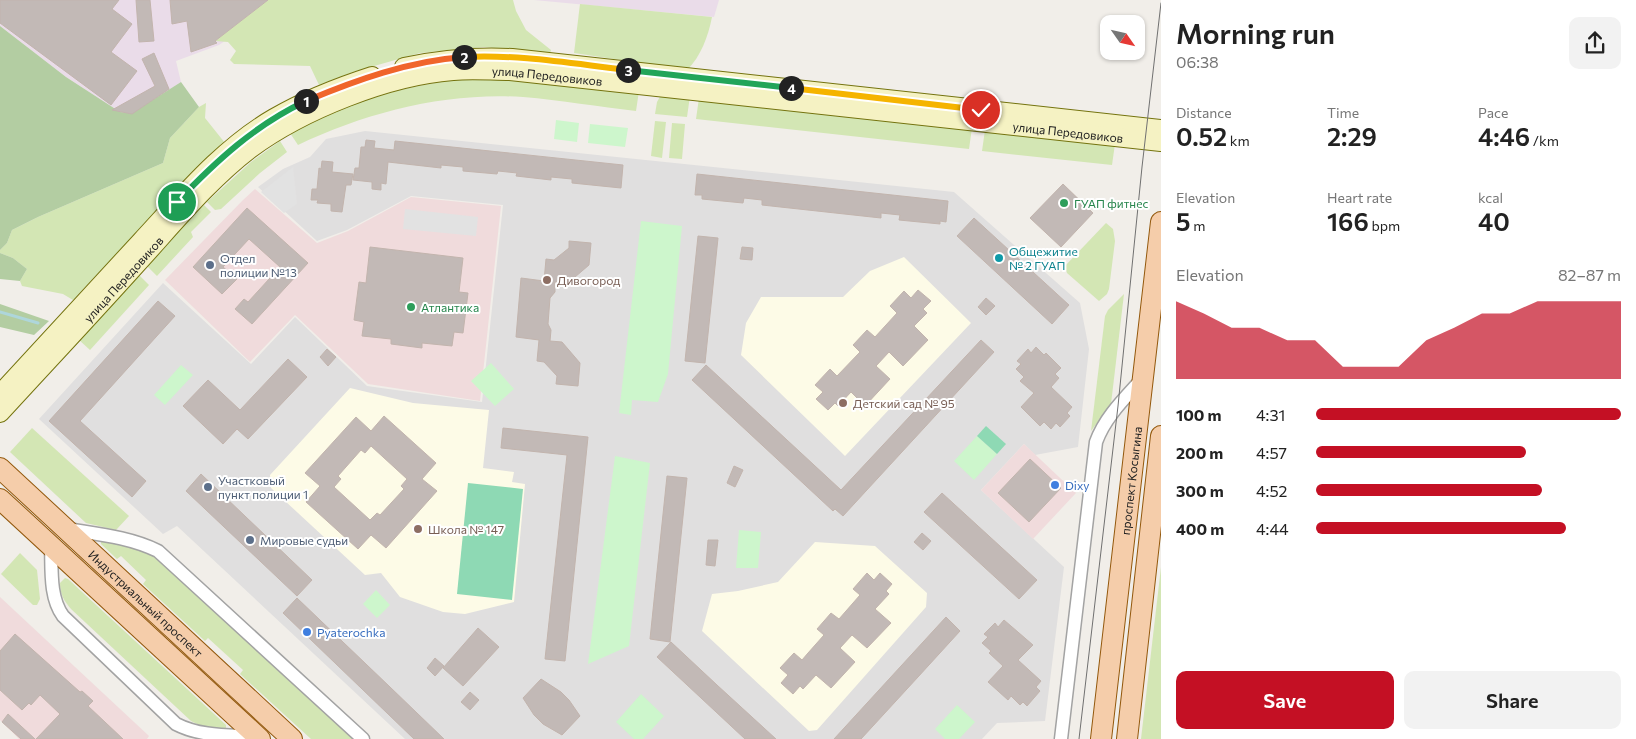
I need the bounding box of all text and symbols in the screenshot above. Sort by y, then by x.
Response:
north arrow [1100,15,1145,60]
map controls [1100,15,1145,60]
text: Morning run [1176,16,1335,50]
button: share [1569,17,1621,69]
pin: 2 [452,44,476,70]
text: 2 [461,49,468,66]
text: 06:38 [1176,52,1219,71]
pin: 3 [616,58,640,82]
text: 3 [624,62,633,79]
street label: улица Передовиков [492,64,603,88]
pin: 4 [778,76,804,100]
text: 4 [787,80,796,97]
pin: 1 [294,88,318,114]
pin [960,89,1002,131]
text: 1 [303,93,310,110]
icon: check [967,96,995,124]
text: Distance [1176,104,1232,121]
text: Time [1327,104,1359,121]
text: Pace [1478,104,1508,121]
street label: улица Передовиков [1012,119,1124,145]
text: 0.52 [1176,121,1227,151]
text: 2:29 [1327,121,1377,151]
text: 4:46 [1478,121,1530,151]
text: km [1227,132,1250,149]
text: /km [1530,132,1559,149]
pin [156,181,198,223]
icon: arrive [163,188,191,216]
text: Elevation [1176,189,1235,206]
text: Heart rate [1327,189,1392,206]
text: kcal [1478,189,1503,206]
place label: ГУАП фитнес [1074,196,1149,210]
marker: ГУАП фитнес [1058,197,1070,209]
text: 5 [1176,206,1191,236]
text: 166 [1327,206,1369,236]
text: 40 [1478,206,1510,236]
text: m [1191,217,1205,234]
text: bpm [1369,217,1400,234]
street label: улица Передовиков [81,233,166,325]
place label: Общежитие № 2 ГУАП [1009,244,1078,272]
place label: Отдел полиции №13 [220,251,297,279]
marker: Общежитие № 2 ГУАП [993,252,1005,264]
marker: Отдел полиции №13 [204,259,216,271]
text: Elevation [1176,265,1244,284]
text: 82–87 m [1558,265,1621,284]
place label: Дивогород [557,273,620,287]
marker: Дивогород [541,274,553,286]
place label: Атлантика [421,300,479,314]
marker: Атлантика [405,301,417,313]
place label: Детский сад № 95 [853,396,955,410]
marker: Детский сад № 95 [837,397,849,409]
text: 100 m [1176,405,1222,424]
text: 4:31 [1256,405,1285,424]
street label: проспект Косыгина [1118,426,1144,536]
text: 200 m [1176,443,1223,462]
text: 4:57 [1256,443,1287,462]
place label: Участковый пункт полиции 1 [218,473,308,501]
place label: Dixy [1065,478,1090,492]
marker: Dixy [1049,479,1061,491]
marker: Участковый пункт полиции 1 [202,481,214,493]
text: 300 m [1176,481,1224,500]
text: 4:52 [1256,481,1287,500]
text: 400 m [1176,519,1224,538]
text: 4:44 [1256,519,1289,538]
place label: Школа № 147 [428,522,504,536]
marker: Школа № 147 [412,523,424,535]
place label: Мировые судьи [260,533,348,547]
marker: Мировые судьи [244,534,256,546]
street label: Индустриальный проспект [86,547,206,660]
place label: Pyaterochka [317,625,385,639]
marker: Pyaterochka [301,626,313,638]
button: Save [1176,671,1394,729]
button: Share [1404,671,1621,729]

